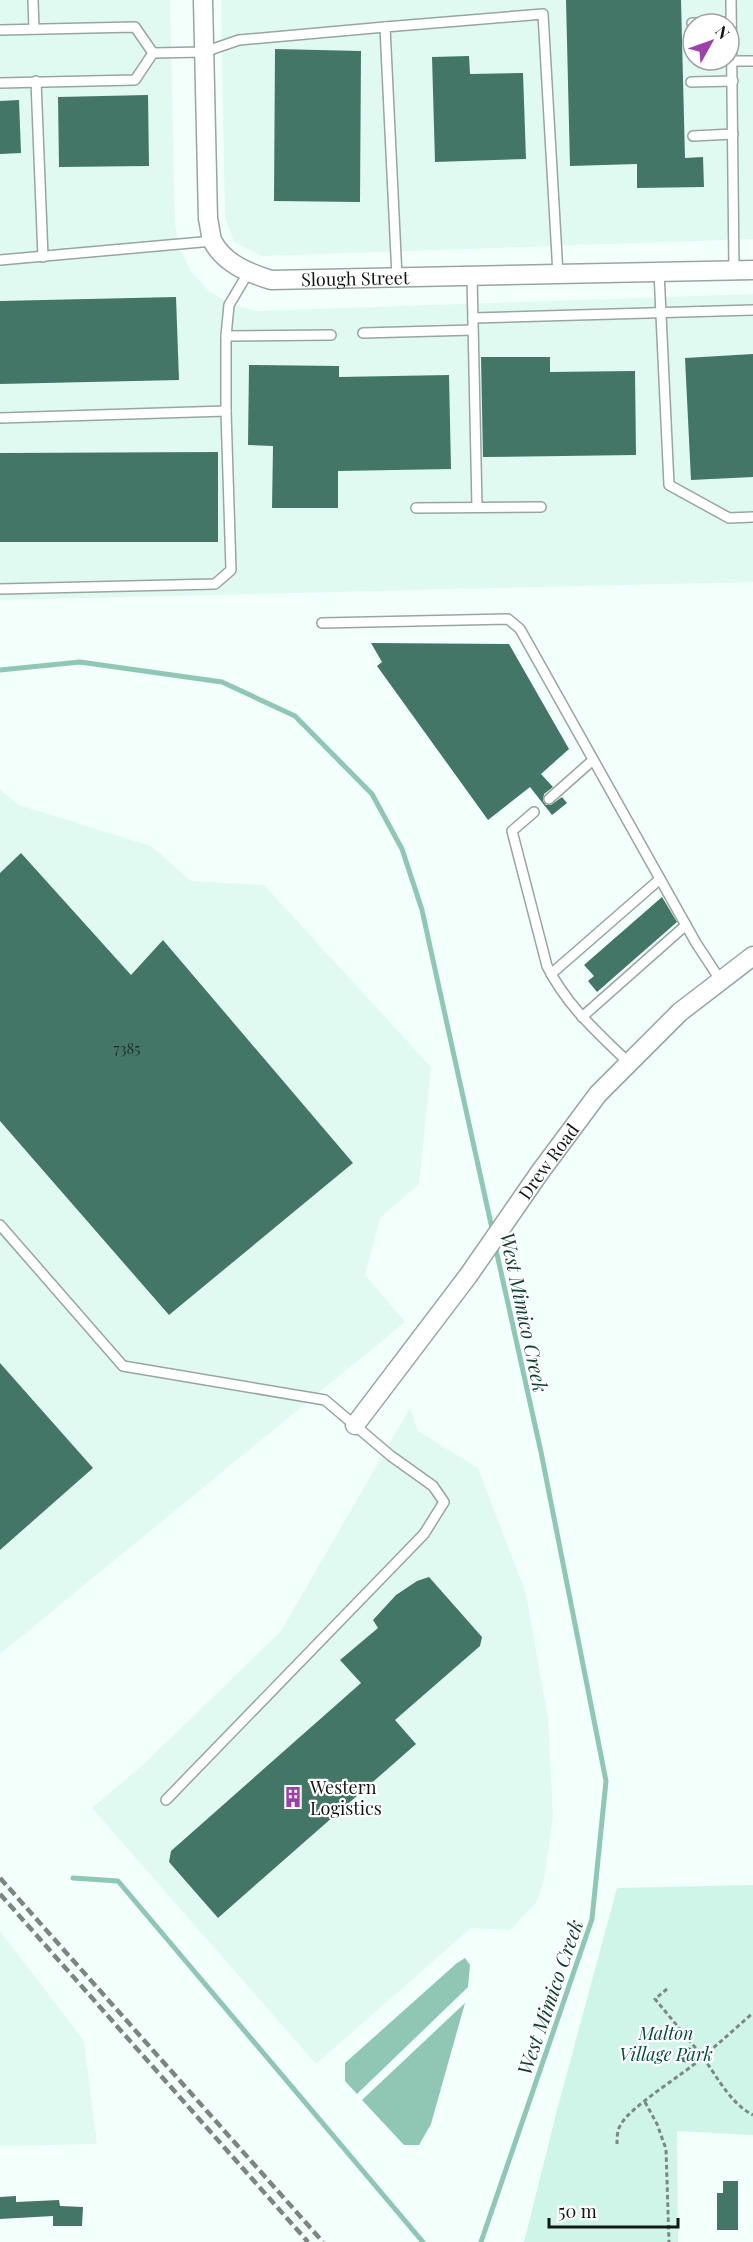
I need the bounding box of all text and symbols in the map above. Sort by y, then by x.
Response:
north arrow [681,12,741,72]
text: N [711,21,735,44]
street label: Slough Street [301,265,410,291]
house number: 7385 [114,1038,140,1058]
street label: Drew Road [513,1118,584,1204]
water label: West Mimico Creek [495,1230,555,1394]
place label: Western Logistics [309,1775,382,1820]
building icon: Western Logistics [281,1785,305,1809]
water label: West Mimico Creek [510,1916,588,2078]
park label: Malton Village Park [619,2021,713,2066]
scale bar [549,2191,678,2229]
text: 50 m [558,2199,597,2223]

